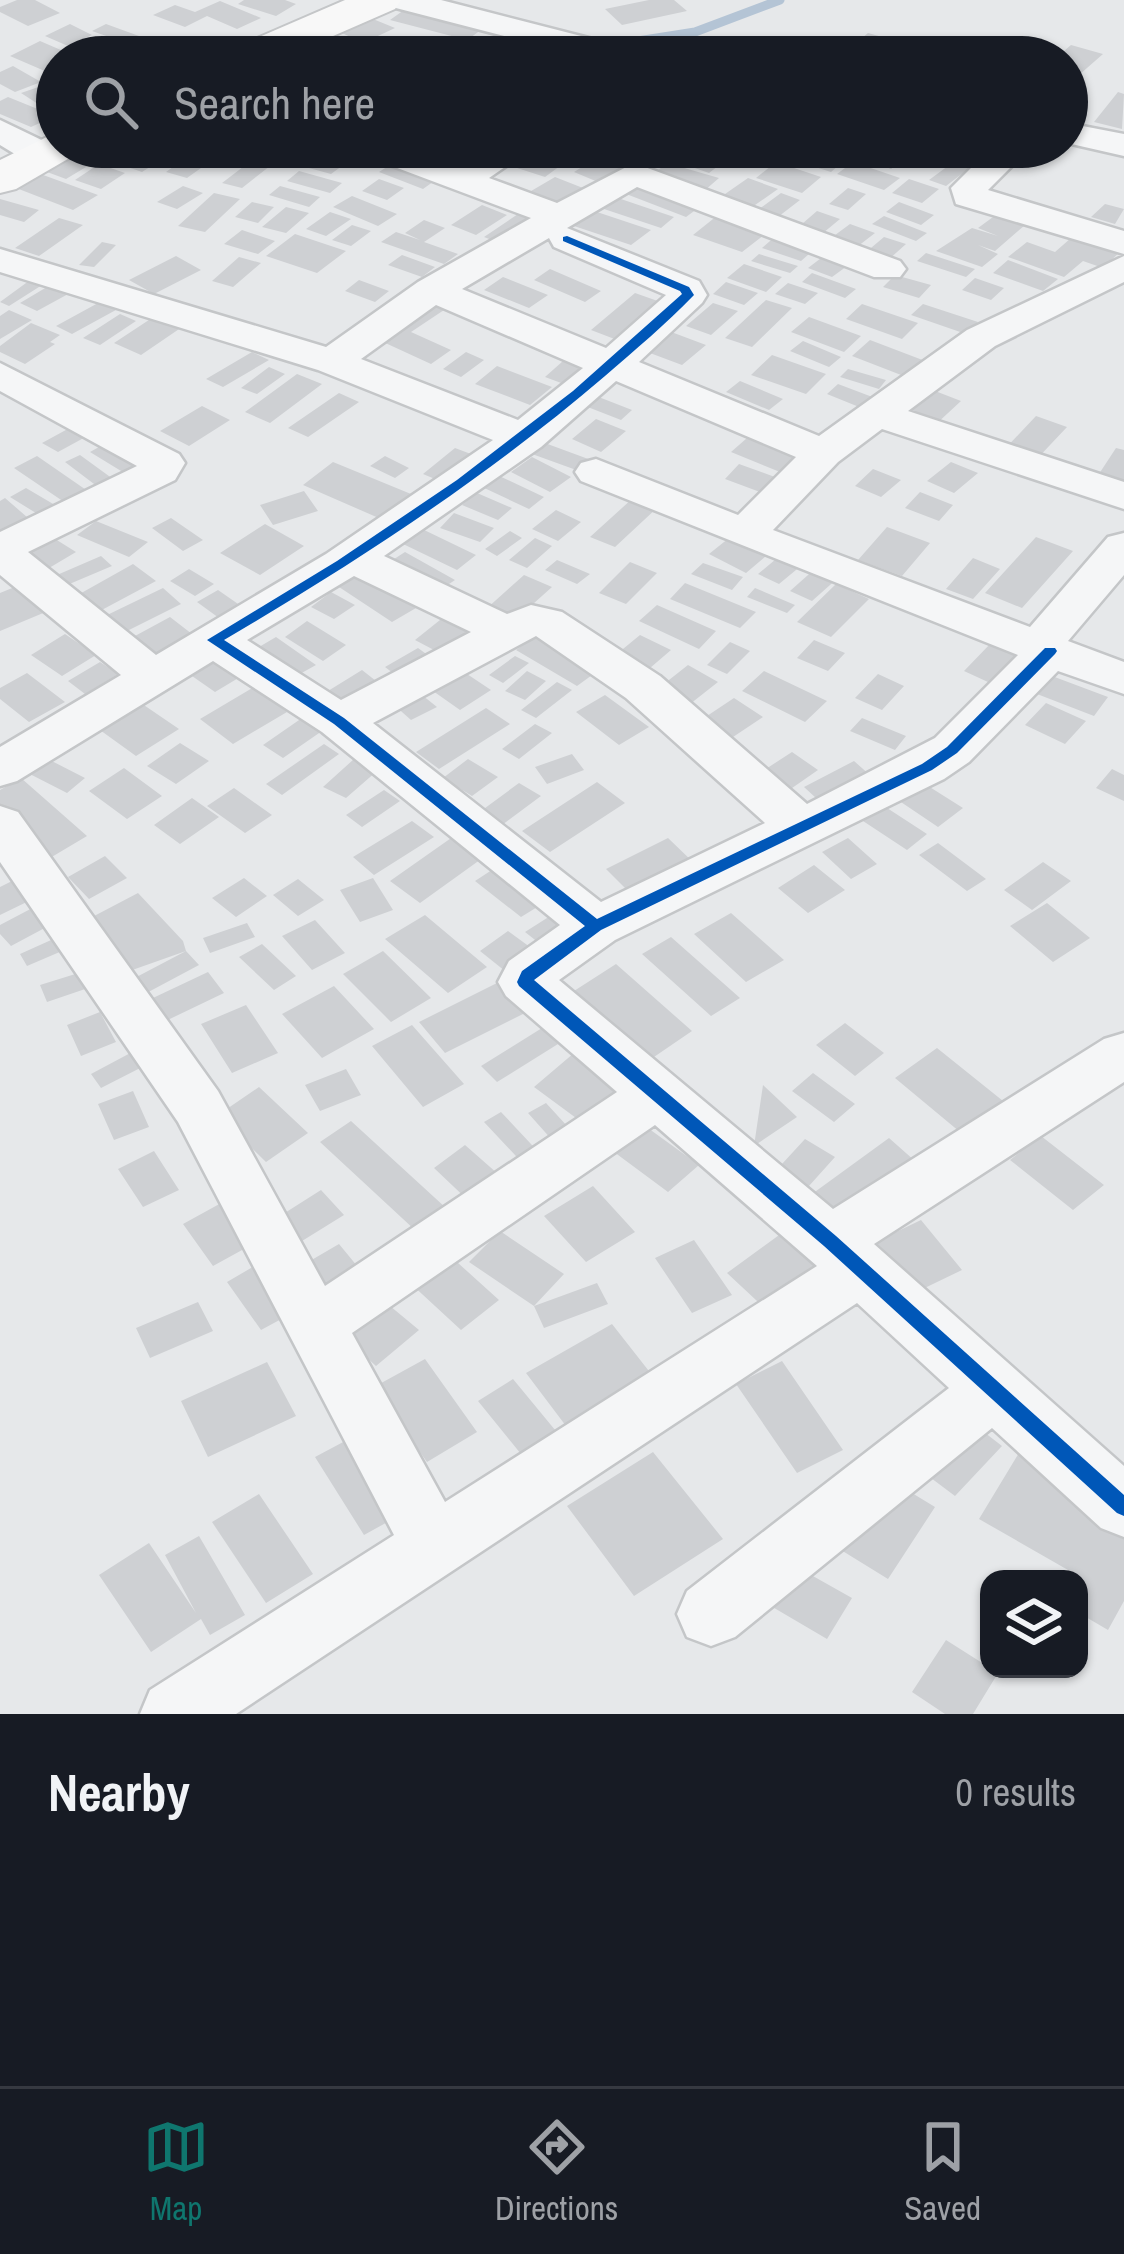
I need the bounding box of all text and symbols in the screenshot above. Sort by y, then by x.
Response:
search box [36,36,1088,168]
icon: search [78,69,144,135]
text: Search here [174,72,375,133]
map controls [980,1570,1088,1678]
button: layers [980,1570,1088,1678]
text: Nearby [48,1758,190,1827]
text: 0 results [955,1766,1076,1818]
tab: Map [143,2114,209,2230]
tab: Directions [495,2114,618,2230]
tab: Saved [904,2114,981,2230]

